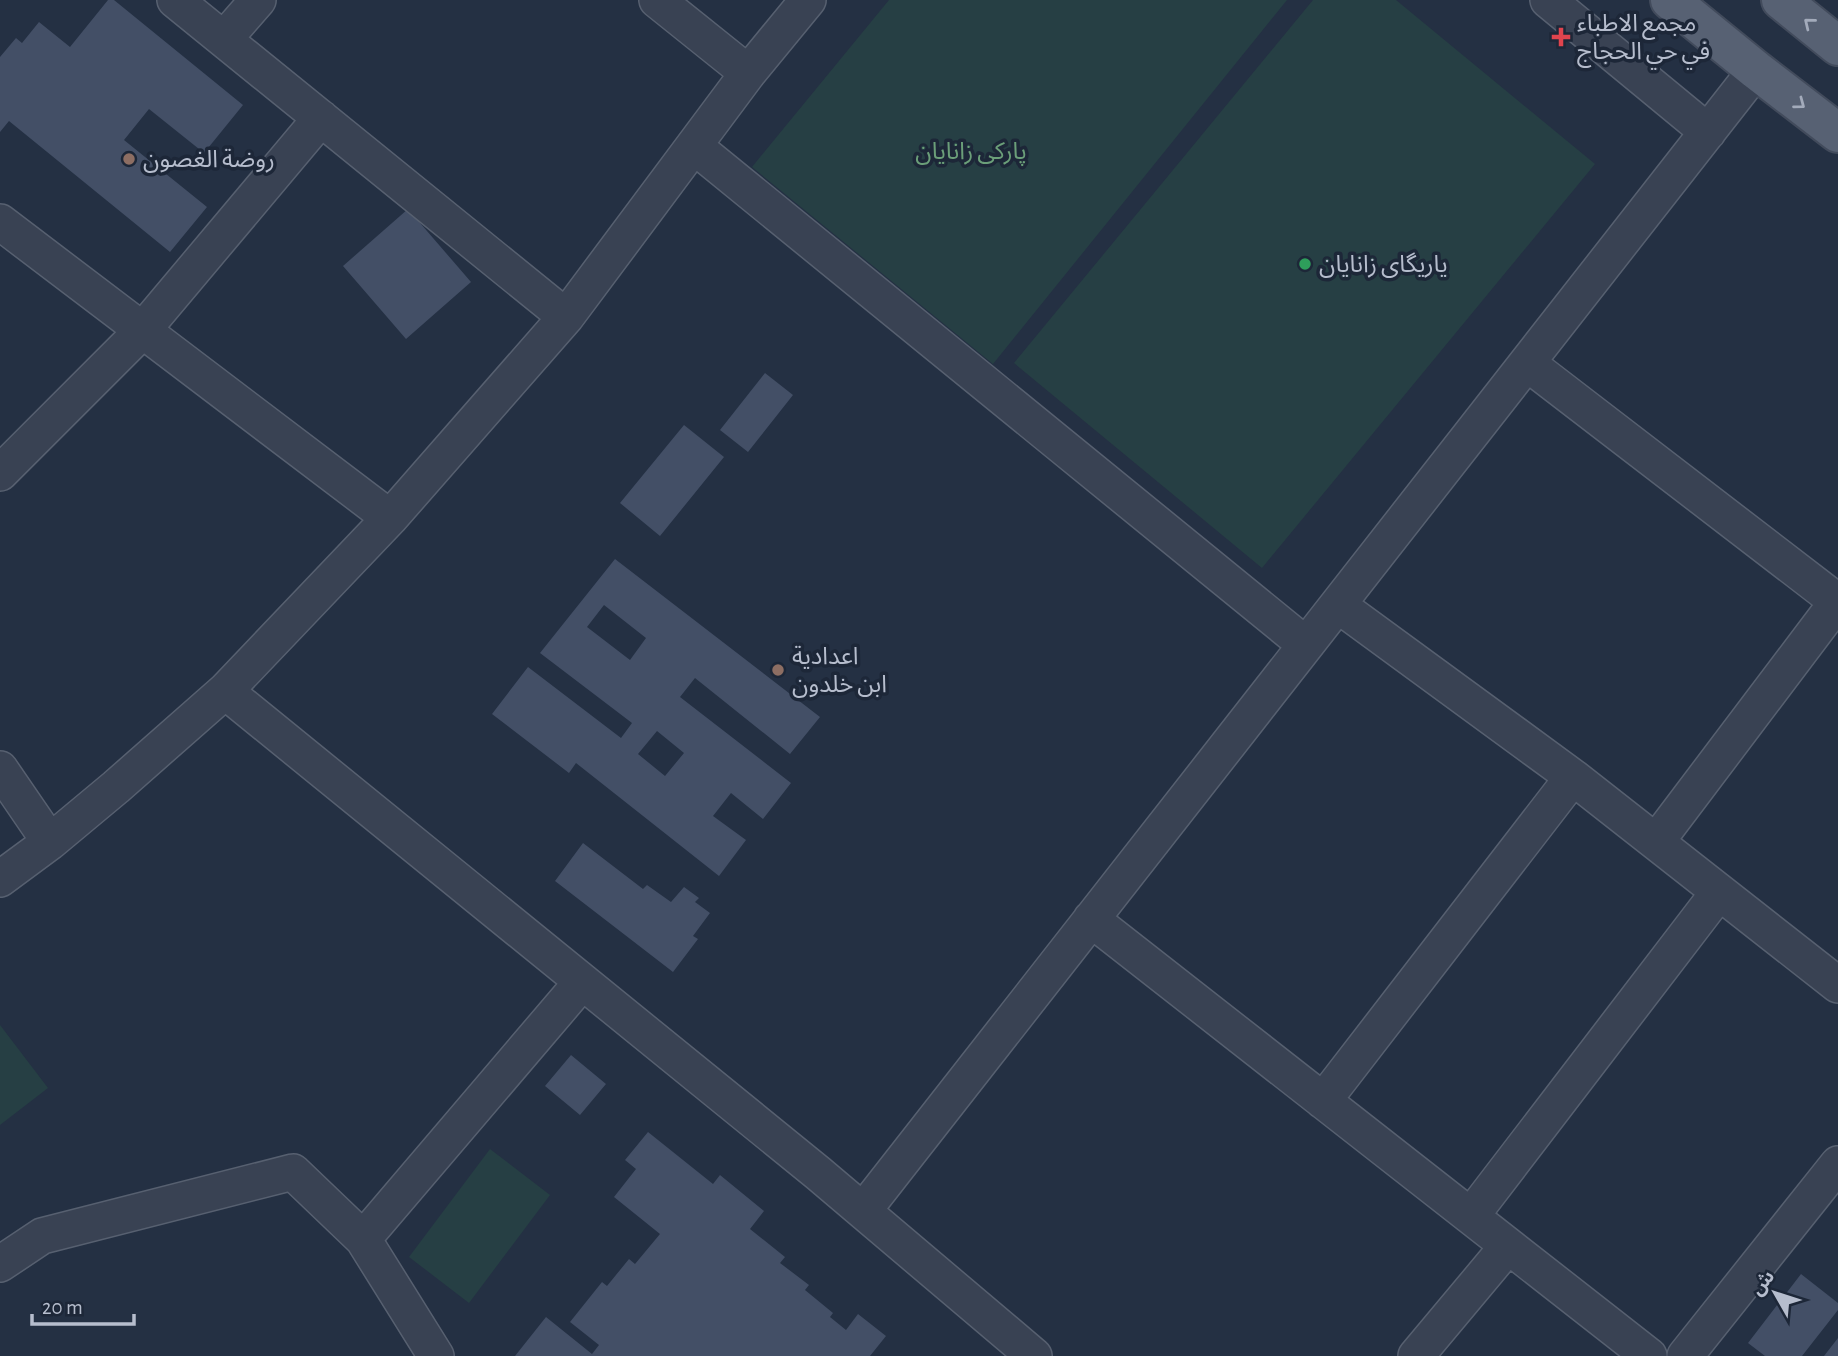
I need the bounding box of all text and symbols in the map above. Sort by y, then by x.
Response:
place label: مجمع الاطباء في حي الحجاج [1577,12,1710,70]
one-way arrow [1805,18,1817,31]
marker: مجمع الاطباء في حي الحجاج [1551,27,1571,47]
one-way arrow [1792,95,1805,108]
park label: پارکی زانایان [915,140,1027,166]
place label: روضة الغصون [143,148,275,173]
marker: روضة الغصون [121,151,137,167]
place label: یاریگای زانایان [1319,252,1448,278]
marker: یاریگای زانایان [1297,256,1313,272]
place label: اعدادية ابن خلدون [792,645,887,698]
marker: اعدادية ابن خلدون [770,662,786,678]
north arrow [1740,1258,1810,1328]
text: ش [1747,1267,1779,1299]
scale bar [32,1282,133,1326]
text: 20 m [42,1297,83,1318]

